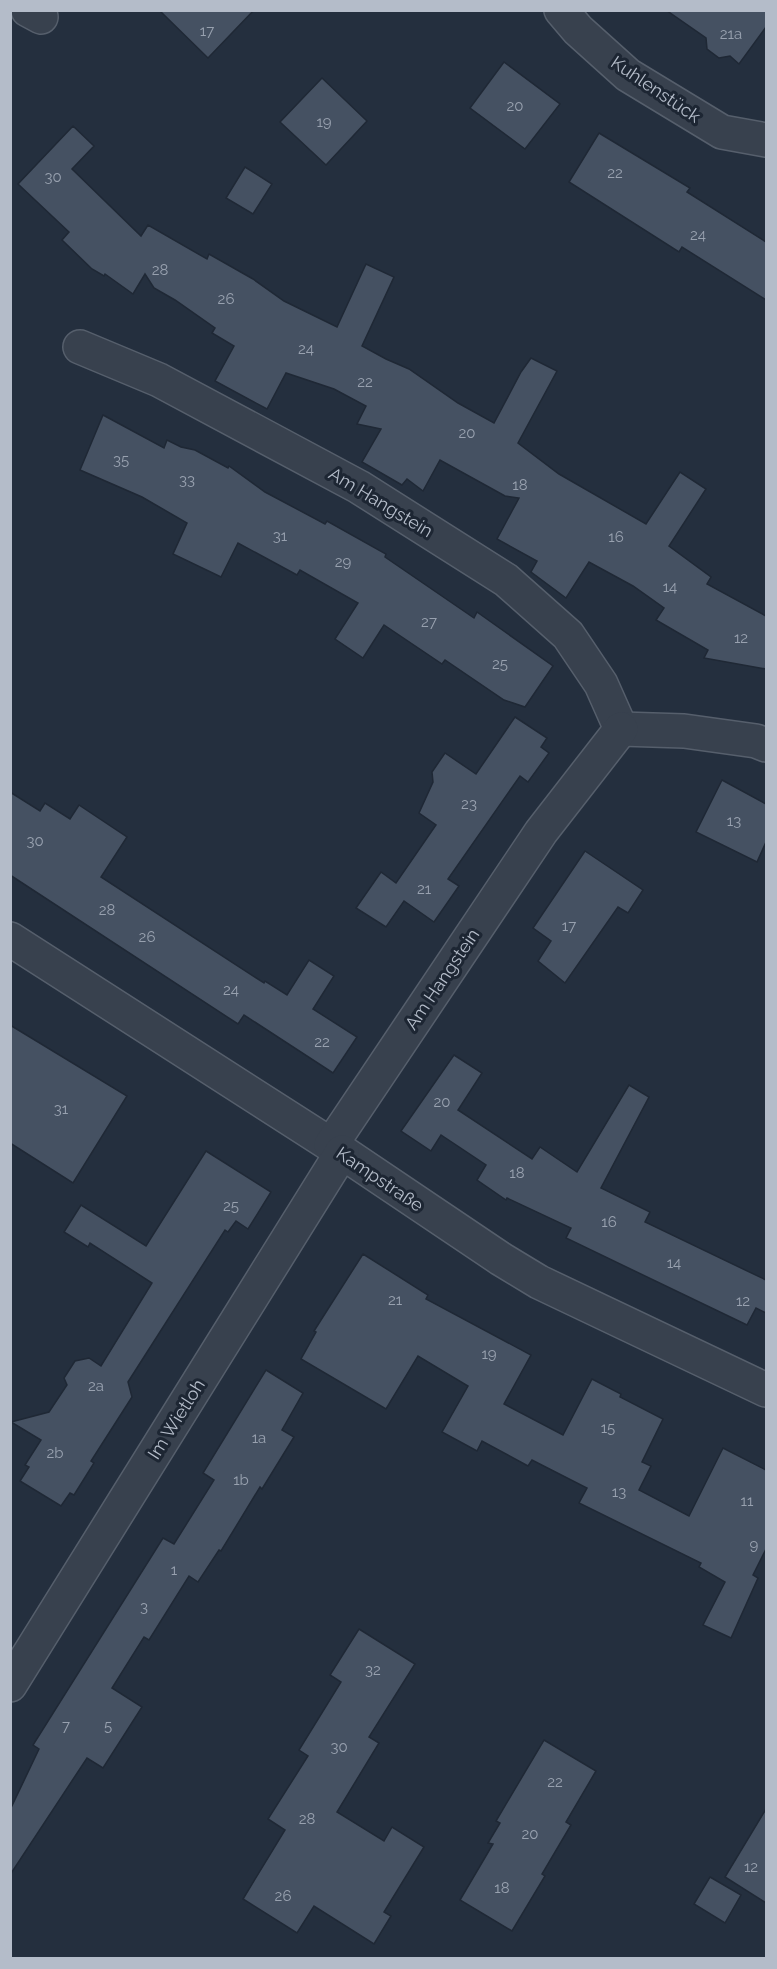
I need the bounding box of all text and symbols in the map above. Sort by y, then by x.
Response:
house number: 17 [200,22,214,40]
house number: 21a [720,25,742,43]
street label: Kuhlenstück [607,51,705,127]
house number: 20 [507,97,524,115]
house number: 19 [316,113,332,131]
house number: 22 [607,164,623,182]
house number: 30 [44,168,62,186]
house number: 24 [690,226,706,244]
house number: 28 [152,261,168,279]
house number: 26 [218,290,234,308]
house number: 24 [298,340,314,358]
house number: 22 [357,373,373,391]
house number: 20 [459,424,476,442]
house number: 35 [113,451,129,469]
street label: Am Hangstein [325,463,437,541]
house number: 33 [179,471,195,489]
house number: 18 [512,476,528,494]
house number: 31 [273,527,288,545]
house number: 16 [608,528,624,546]
house number: 29 [335,553,352,571]
house number: 14 [663,578,677,596]
house number: 27 [421,613,437,631]
house number: 12 [734,629,748,647]
house number: 25 [492,655,508,673]
house number: 23 [461,795,477,813]
house number: 13 [727,812,741,830]
house number: 30 [26,832,44,850]
house number: 21 [417,880,432,898]
house number: 28 [99,901,115,919]
house number: 17 [562,917,576,935]
street label: Am Hangstein [400,924,484,1034]
house number: 26 [139,928,155,946]
house number: 24 [223,981,239,999]
house number: 22 [314,1033,330,1051]
house number: 20 [434,1093,451,1111]
house number: 31 [54,1100,69,1118]
street label: Kampstraße [333,1142,428,1216]
house number: 18 [509,1164,525,1182]
house number: 25 [223,1197,239,1215]
house number: 16 [601,1213,617,1231]
house number: 14 [667,1254,681,1272]
house number: 21 [388,1291,403,1309]
house number: 12 [736,1292,750,1310]
house number: 19 [481,1345,497,1363]
street label: Im Wietloh [143,1375,209,1463]
house number: 2a [88,1377,104,1395]
house number: 15 [601,1419,615,1437]
house number: 1a [252,1429,266,1447]
house number: 2b [46,1444,64,1462]
house number: 1b [233,1471,249,1489]
house number: 13 [612,1483,626,1501]
house number: 11 [741,1492,754,1510]
house number: 9 [750,1536,759,1554]
house number: 1 [171,1561,178,1579]
house number: 3 [140,1598,148,1616]
house number: 32 [365,1661,381,1679]
house number: 7 [62,1717,70,1735]
house number: 5 [104,1717,112,1735]
house number: 30 [330,1738,348,1756]
house number: 22 [547,1773,563,1791]
house number: 28 [299,1810,315,1828]
house number: 20 [522,1825,539,1843]
house number: 12 [744,1858,758,1876]
house number: 18 [494,1879,510,1897]
house number: 26 [275,1887,291,1905]

